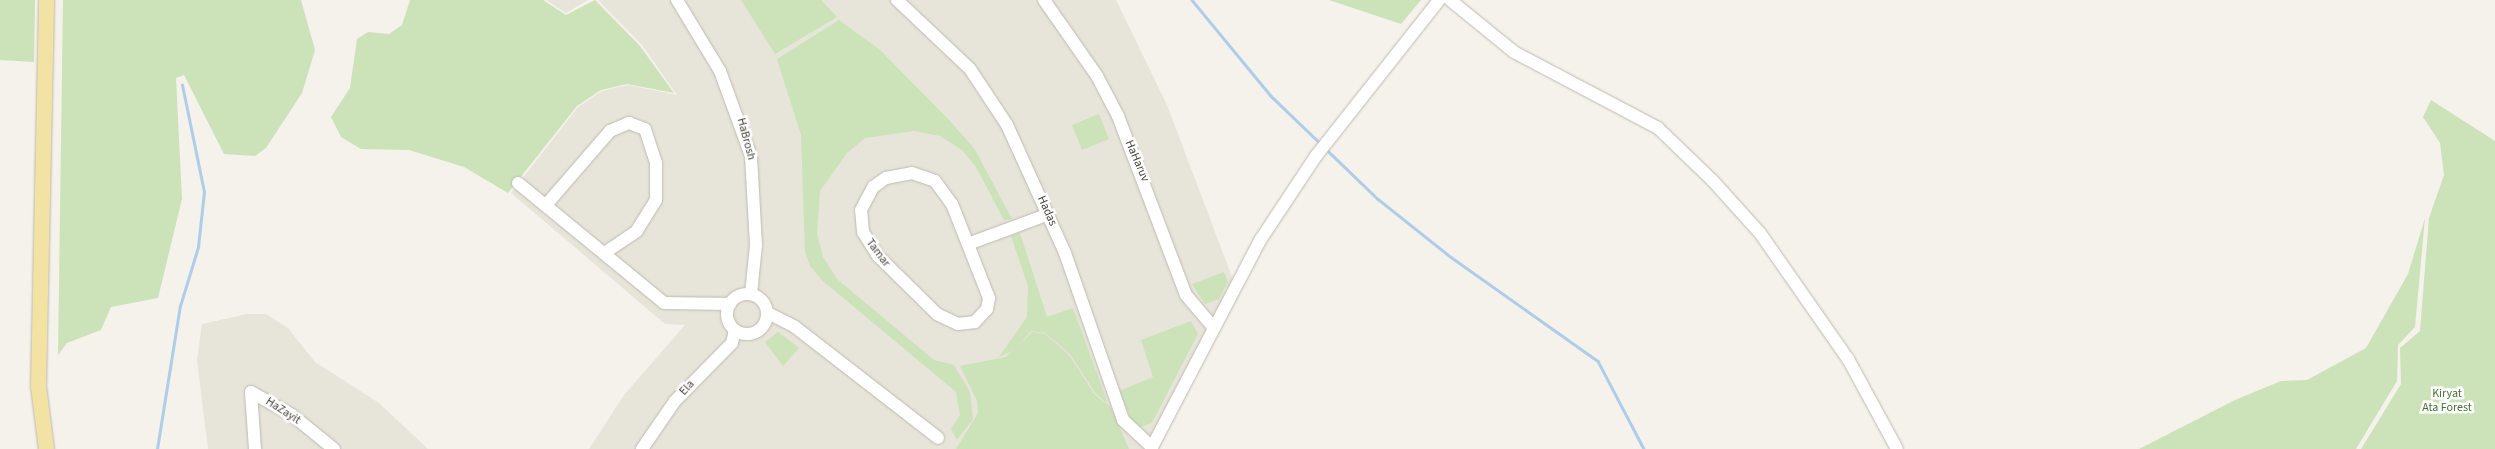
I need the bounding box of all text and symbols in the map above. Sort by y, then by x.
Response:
street label: HaBrosh [733,116,759,162]
street label: HaHaruv [1122,138,1152,184]
street label: Hadas [1034,194,1060,228]
street label: Tamar [863,236,893,270]
street label: Ela [676,377,698,399]
park label: Kiryat Ata Forest [2422,387,2472,415]
street label: HaZayit [263,394,303,428]

